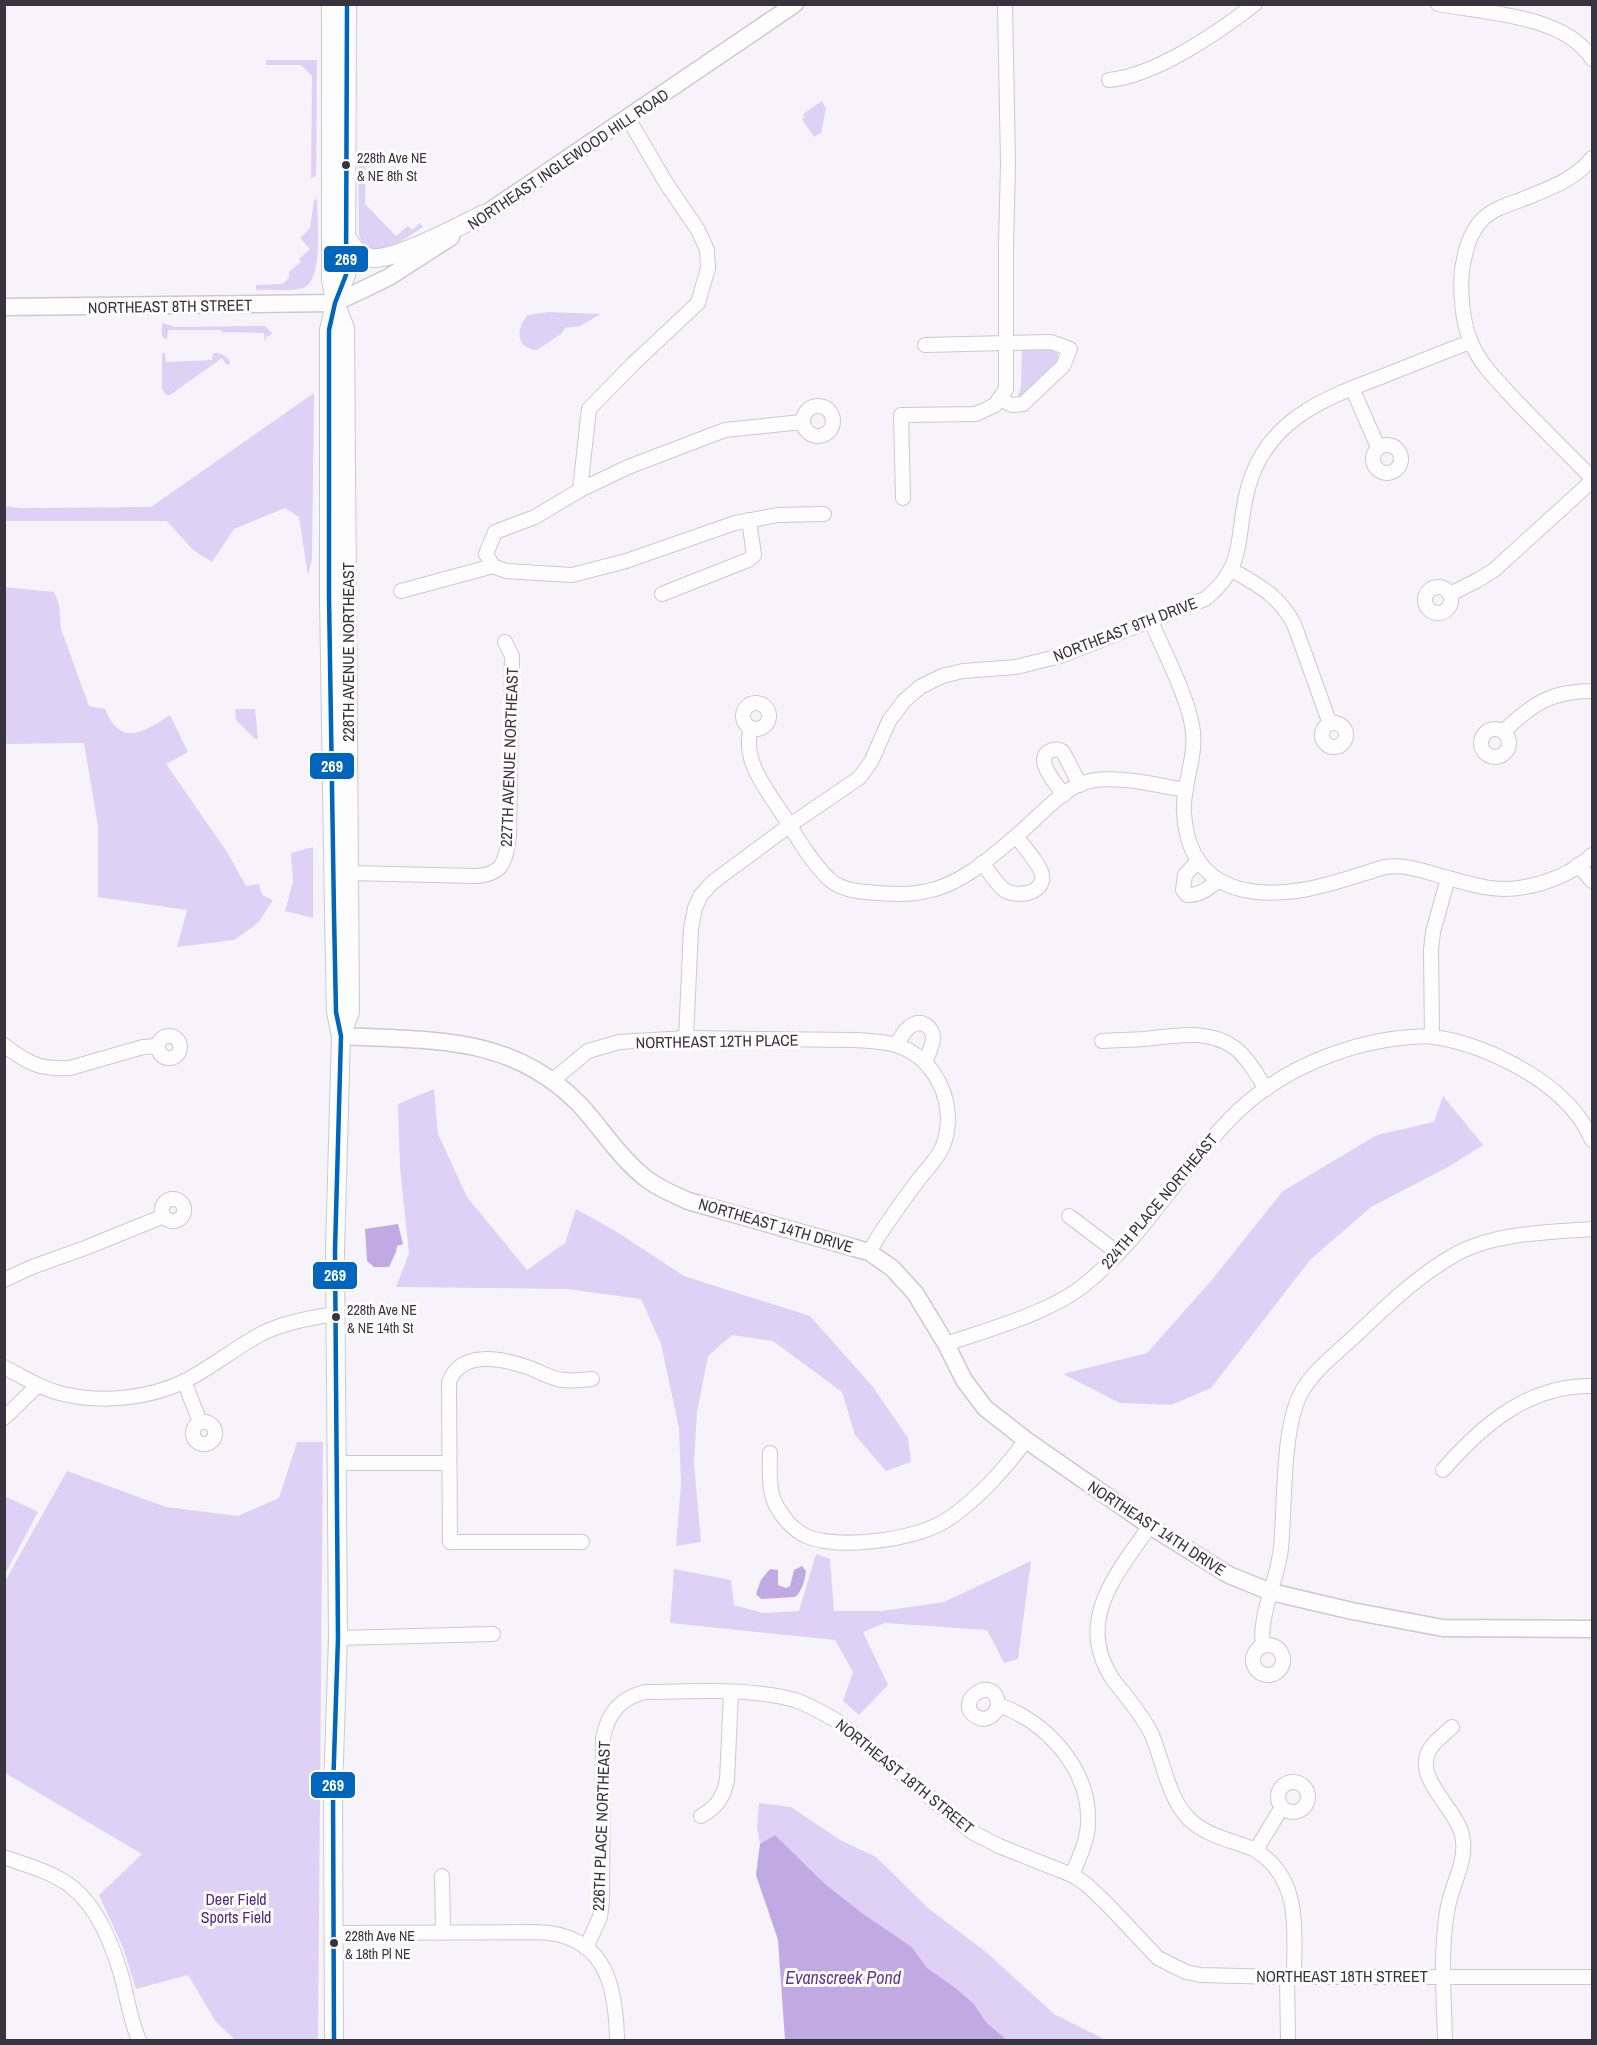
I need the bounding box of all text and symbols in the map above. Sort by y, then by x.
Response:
street label: NORTHEAST INGLEWOOD HILL ROAD [463,83,673,235]
place label: 228th Ave NE & NE 8th St [357,149,427,185]
marker: 228th Ave NE & NE 8th St [340,159,352,171]
line badge: 269 [323,245,369,273]
text: 269 [335,248,357,270]
street label: NORTHEAST 8TH STREET [88,294,252,318]
street label: 228TH AVENUE NORTHEAST [337,562,359,742]
street label: NORTHEAST 9TH DRIVE [1050,591,1200,667]
street label: 227TH AVENUE NORTHEAST [495,667,523,847]
line badge: 269 [309,752,355,780]
text: 269 [321,755,343,777]
street label: NORTHEAST 12TH PLACE [635,1029,799,1053]
street label: 224TH PLACE NORTHEAST [1096,1129,1222,1273]
street label: NORTHEAST 14TH DRIVE [696,1192,856,1258]
line badge: 269 [312,1261,358,1290]
text: 269 [324,1264,346,1286]
place label: 228th Ave NE & NE 14th St [347,1301,417,1337]
marker: 228th Ave NE & NE 14th St [330,1311,342,1323]
street label: NORTHEAST 14TH DRIVE [1084,1475,1230,1581]
street label: NORTHEAST 18TH STREET [831,1713,979,1839]
street label: 226TH PLACE NORTHEAST [587,1740,615,1912]
line badge: 269 [310,1771,356,1799]
text: 269 [322,1774,344,1796]
park label: Deer Field Sports Field [201,1888,271,1928]
place label: 228th Ave NE & 18th Pl NE [345,1927,415,1963]
marker: 228th Ave NE & 18th Pl NE [328,1937,340,1949]
water label: Evanscreek Pond [785,1965,902,1990]
street label: NORTHEAST 18TH STREET [1256,1965,1428,1987]

